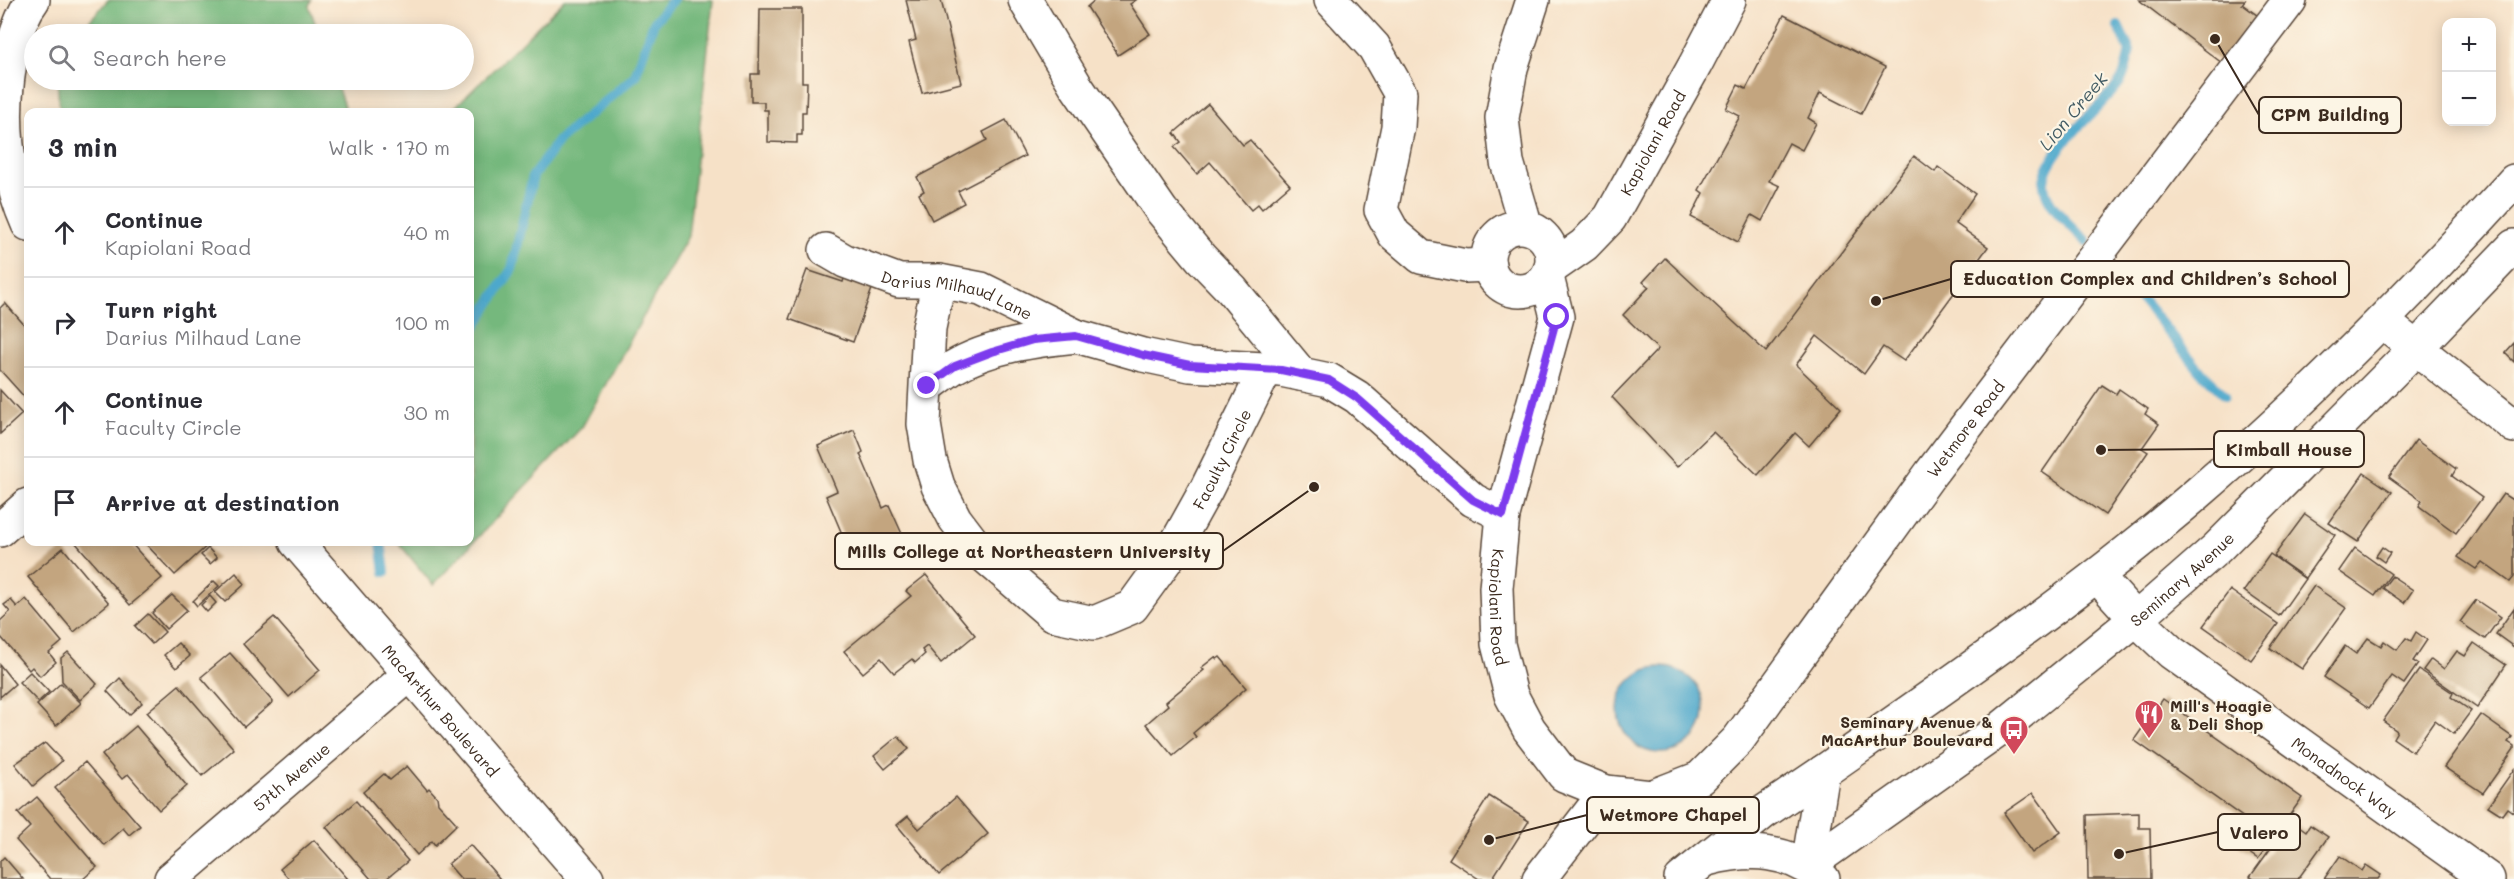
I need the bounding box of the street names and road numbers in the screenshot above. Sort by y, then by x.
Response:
street label: Kapiolani Road [1614,86,1689,199]
street label: Darius Milhaud Lane [878,265,1036,323]
street label: Wetmore Road [1921,376,2008,481]
street label: Faculty Circle [1187,405,1255,513]
street label: Seminary Avenue [2125,527,2238,631]
street label: Kapiolani Road [1485,548,1513,667]
street label: MacArthur Boulevard [378,640,504,780]
street label: Monadnock Way [2288,732,2402,821]
street label: 57th Avenue [248,737,334,815]

